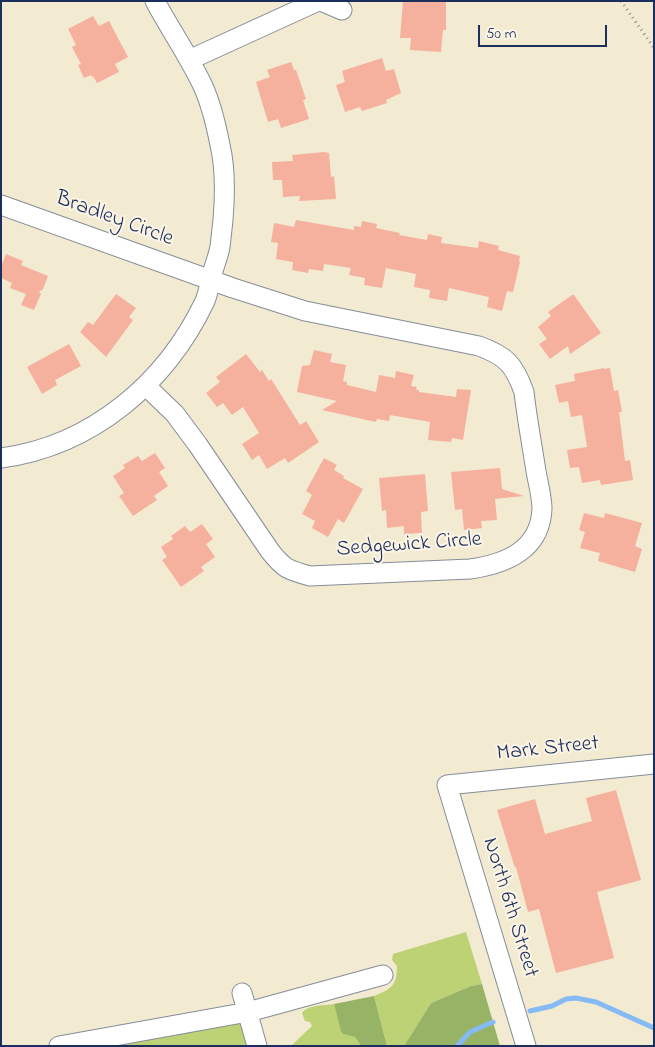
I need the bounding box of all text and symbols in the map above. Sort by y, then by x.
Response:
scale bar [480,15,609,47]
text: 50 m [486,23,516,45]
street label: Bradley Circle [52,187,176,253]
street label: Sedgewick Circle [335,528,483,564]
street label: Mark Street [496,732,600,768]
street label: North 6th Street [475,835,543,981]

